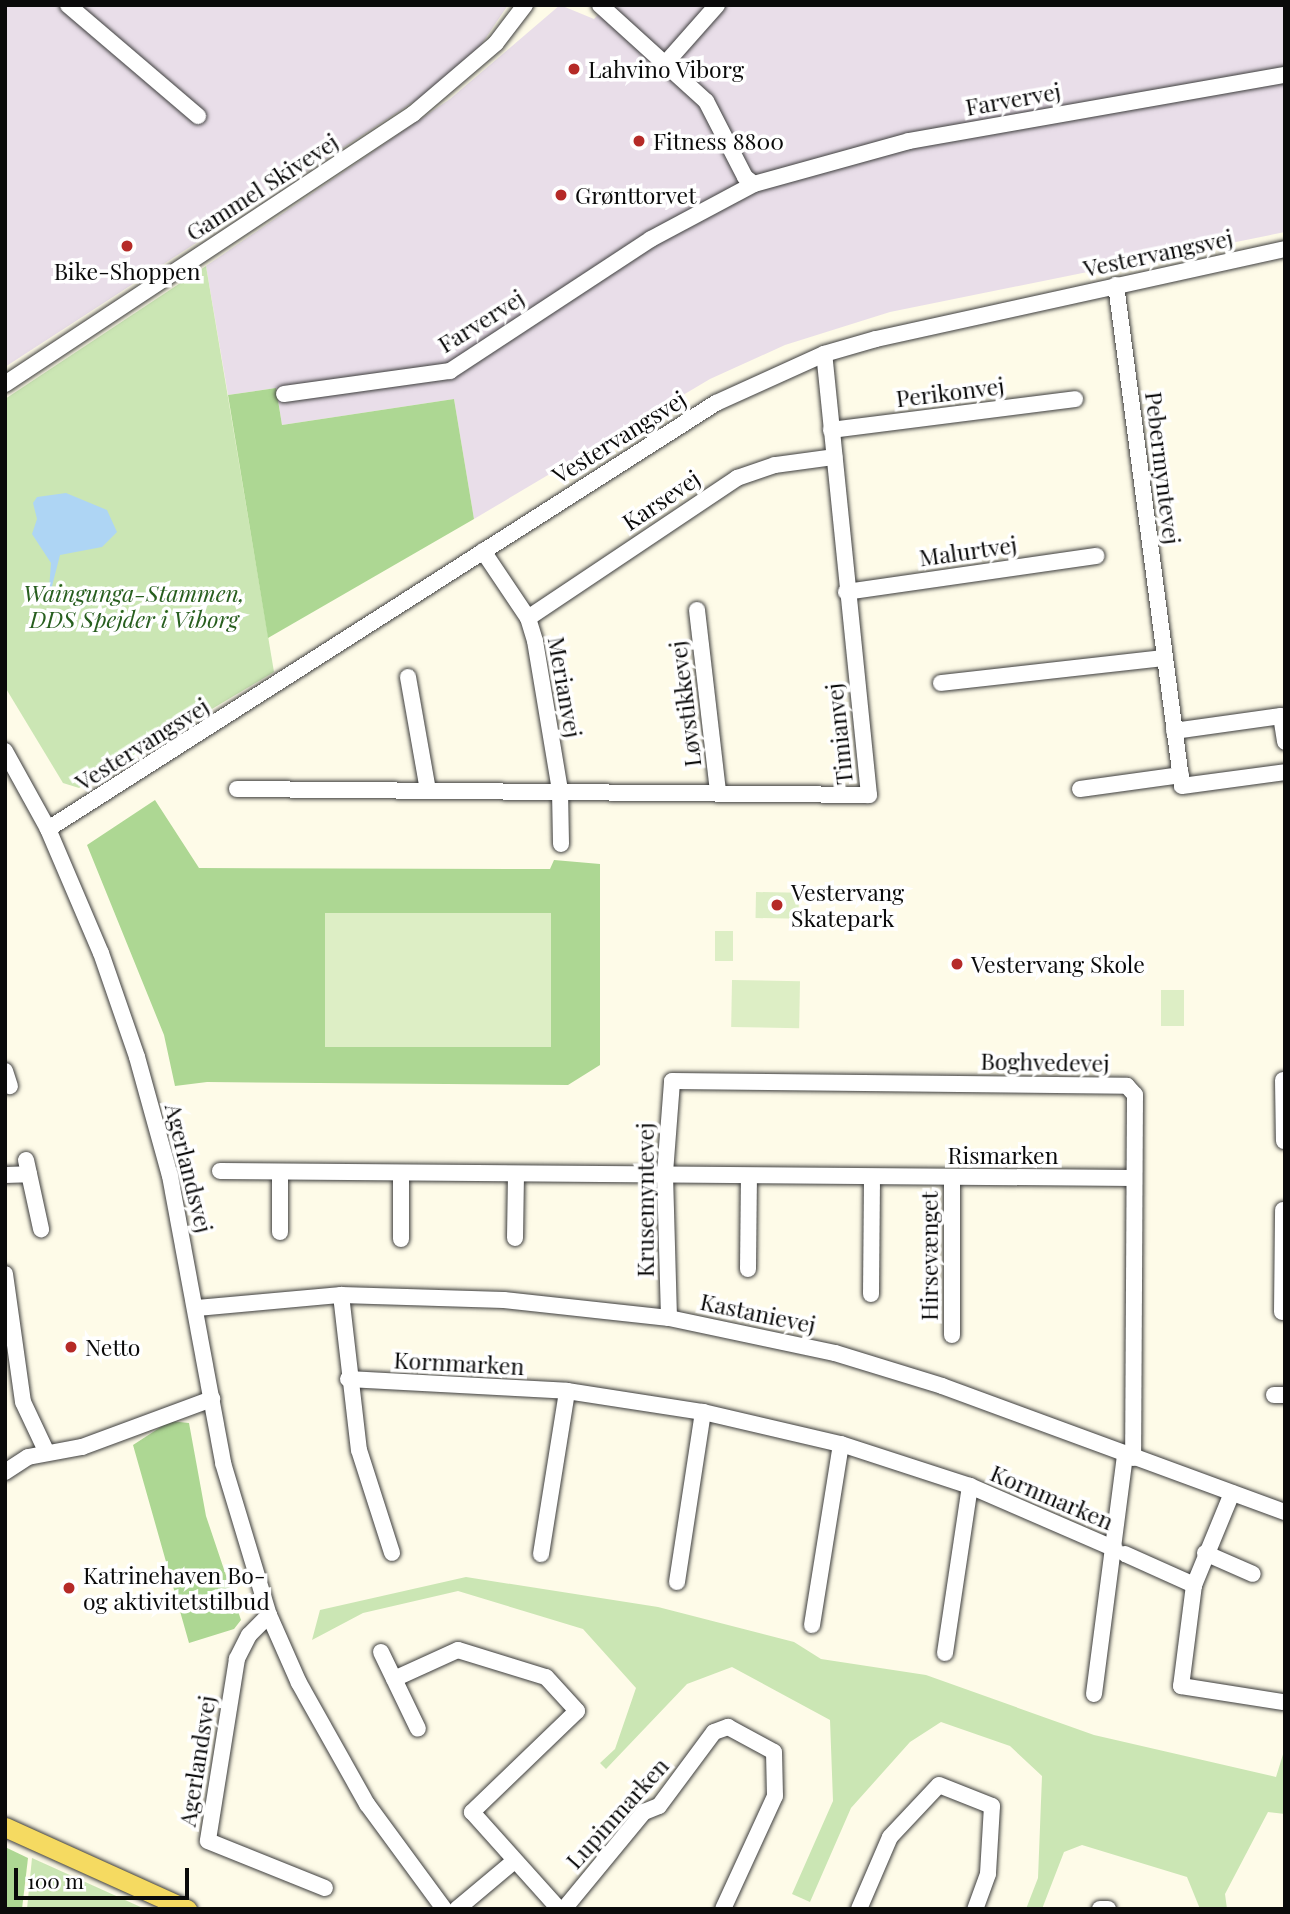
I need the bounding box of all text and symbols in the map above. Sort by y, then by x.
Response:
place label: Lahvino Viborg [588,55,745,83]
marker: Lahvino Viborg [566,61,582,77]
street label: Farvervej [963,77,1063,121]
place label: Fitness 8800 [653,127,784,155]
street label: Gammel Skivevej [181,128,343,246]
marker: Fitness 8800 [631,133,647,149]
place label: Grønttorvet [575,181,696,209]
marker: Grønttorvet [553,187,569,203]
street label: Vestervangsvej [1081,224,1235,282]
marker: Bike-Shoppen [119,238,135,254]
place label: Bike-Shoppen [54,257,200,285]
street label: Farvervej [433,284,529,358]
street label: Perikonvej [894,372,1006,412]
street label: Vestervangsvej [547,385,691,489]
street label: Pebermyntevej [1140,390,1186,546]
street label: Karsevej [617,464,705,536]
street label: Malurtvej [917,530,1019,572]
park label: Waingunga-Stammen, DDS Spejder i Viborg [23,579,245,633]
street label: Merianvej [543,634,587,740]
street label: Løvstikkevej [664,640,706,768]
street label: Timianvej [820,682,858,786]
street label: Vestervangsvej [70,692,214,796]
place label: Vestervang Skatepark [791,878,904,932]
marker: Vestervang Skatepark [769,897,785,913]
place label: Vestervang Skole [971,950,1145,978]
marker: Vestervang Skole [949,956,965,972]
street label: Boghvedevej [980,1047,1110,1077]
street label: Agerlandsvej [160,1101,218,1235]
street label: Krusemyntevej [631,1123,659,1277]
street label: Rismarken [948,1141,1058,1169]
street label: Hirsevænget [915,1191,943,1321]
street label: Kastanievej [698,1287,818,1339]
place label: Netto [85,1333,140,1361]
marker: Netto [63,1339,79,1355]
street label: Kornmarken [393,1346,525,1380]
street label: Kornmarken [986,1459,1118,1535]
place label: Katrinehaven Bo- og aktivitetstilbud [83,1561,270,1615]
marker: Katrinehaven Bo- og aktivitetstilbud [61,1580,77,1596]
street label: Agerlandsvej [173,1694,221,1828]
street label: Lupinmarken [560,1752,674,1874]
scale bar [18,1854,192,1898]
text: 100 m [27,1866,84,1894]

